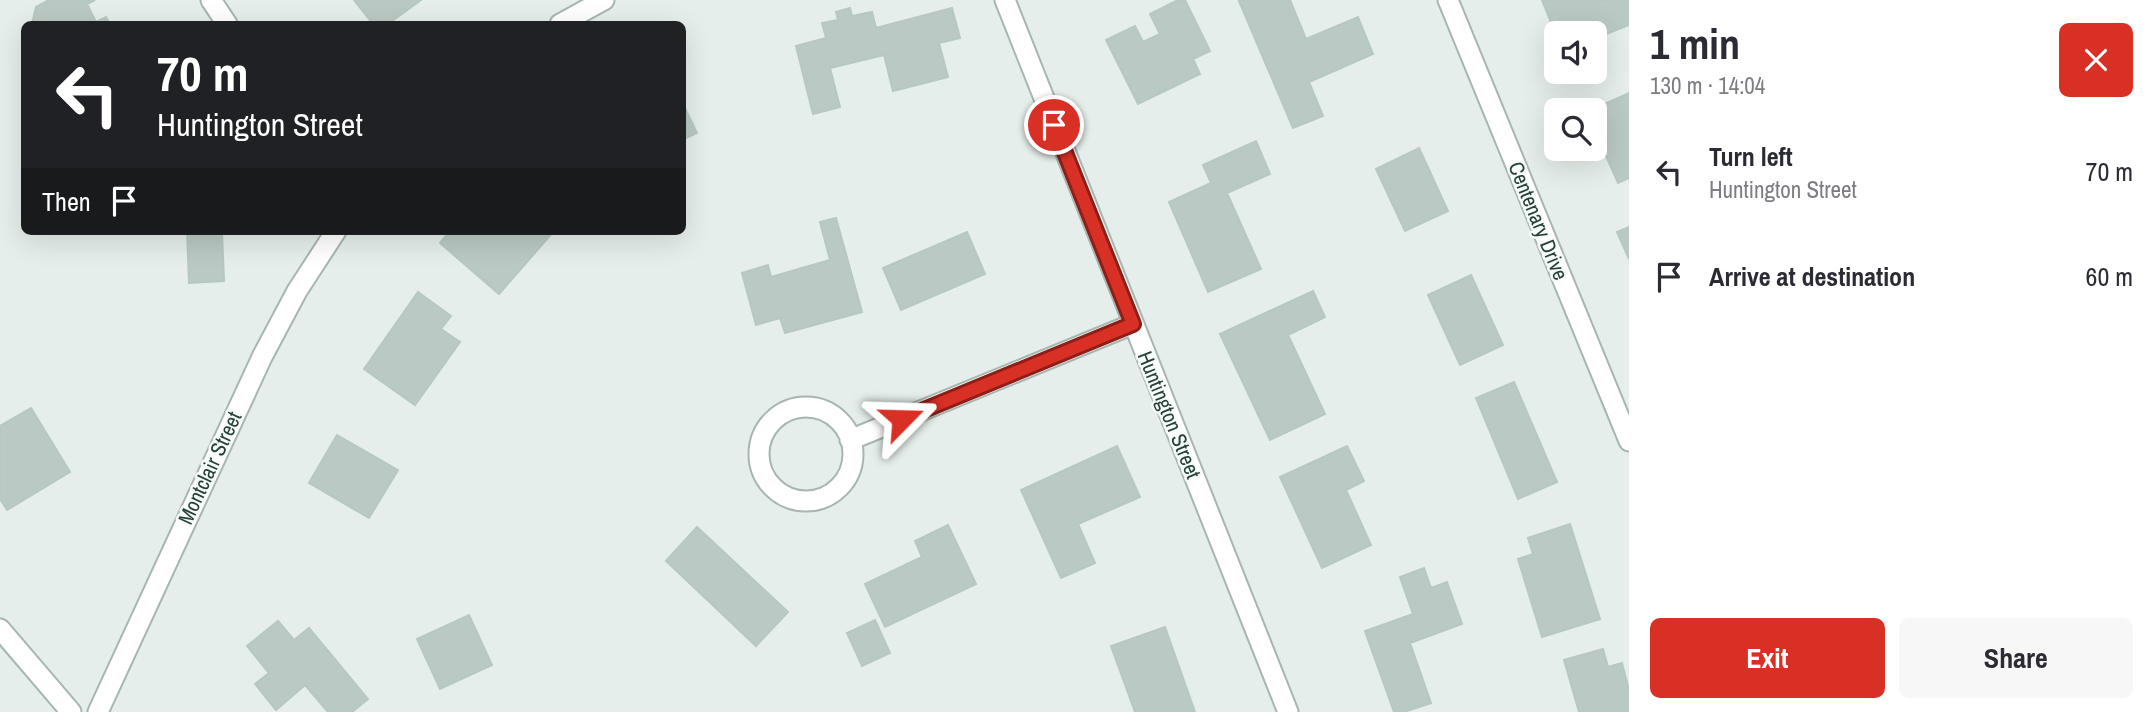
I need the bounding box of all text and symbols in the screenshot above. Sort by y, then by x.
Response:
text: 1 min [1650,16,1740,72]
map controls [1544,21,1607,161]
button: sound [1544,21,1607,84]
button: close [2059,23,2133,97]
text: 70 m [157,40,249,106]
icon: left [42,49,133,140]
text: 130 m · 14:04 [1650,70,1765,101]
pin [1024,95,1084,155]
button: search [1544,98,1607,161]
text: Huntington Street [157,103,363,146]
icon: arrive [1035,106,1073,144]
text: Turn left [1709,139,1793,174]
icon: left [1650,153,1688,191]
text: 70 m [2086,154,2133,189]
street label: Centenary Drive [1502,157,1575,284]
text: Huntington Street [1709,174,1857,205]
icon: arrive [105,182,143,220]
text: Then [42,184,91,219]
icon: arrive [1650,258,1688,296]
text: Arrive at destination [1709,259,1915,294]
text: 60 m [2086,259,2133,294]
street label: Huntington Street [1131,347,1208,483]
position arrow [865,382,939,456]
street label: Montclair Street [171,406,248,529]
button: Exit [1650,618,1885,698]
button: Share [1899,618,2133,698]

